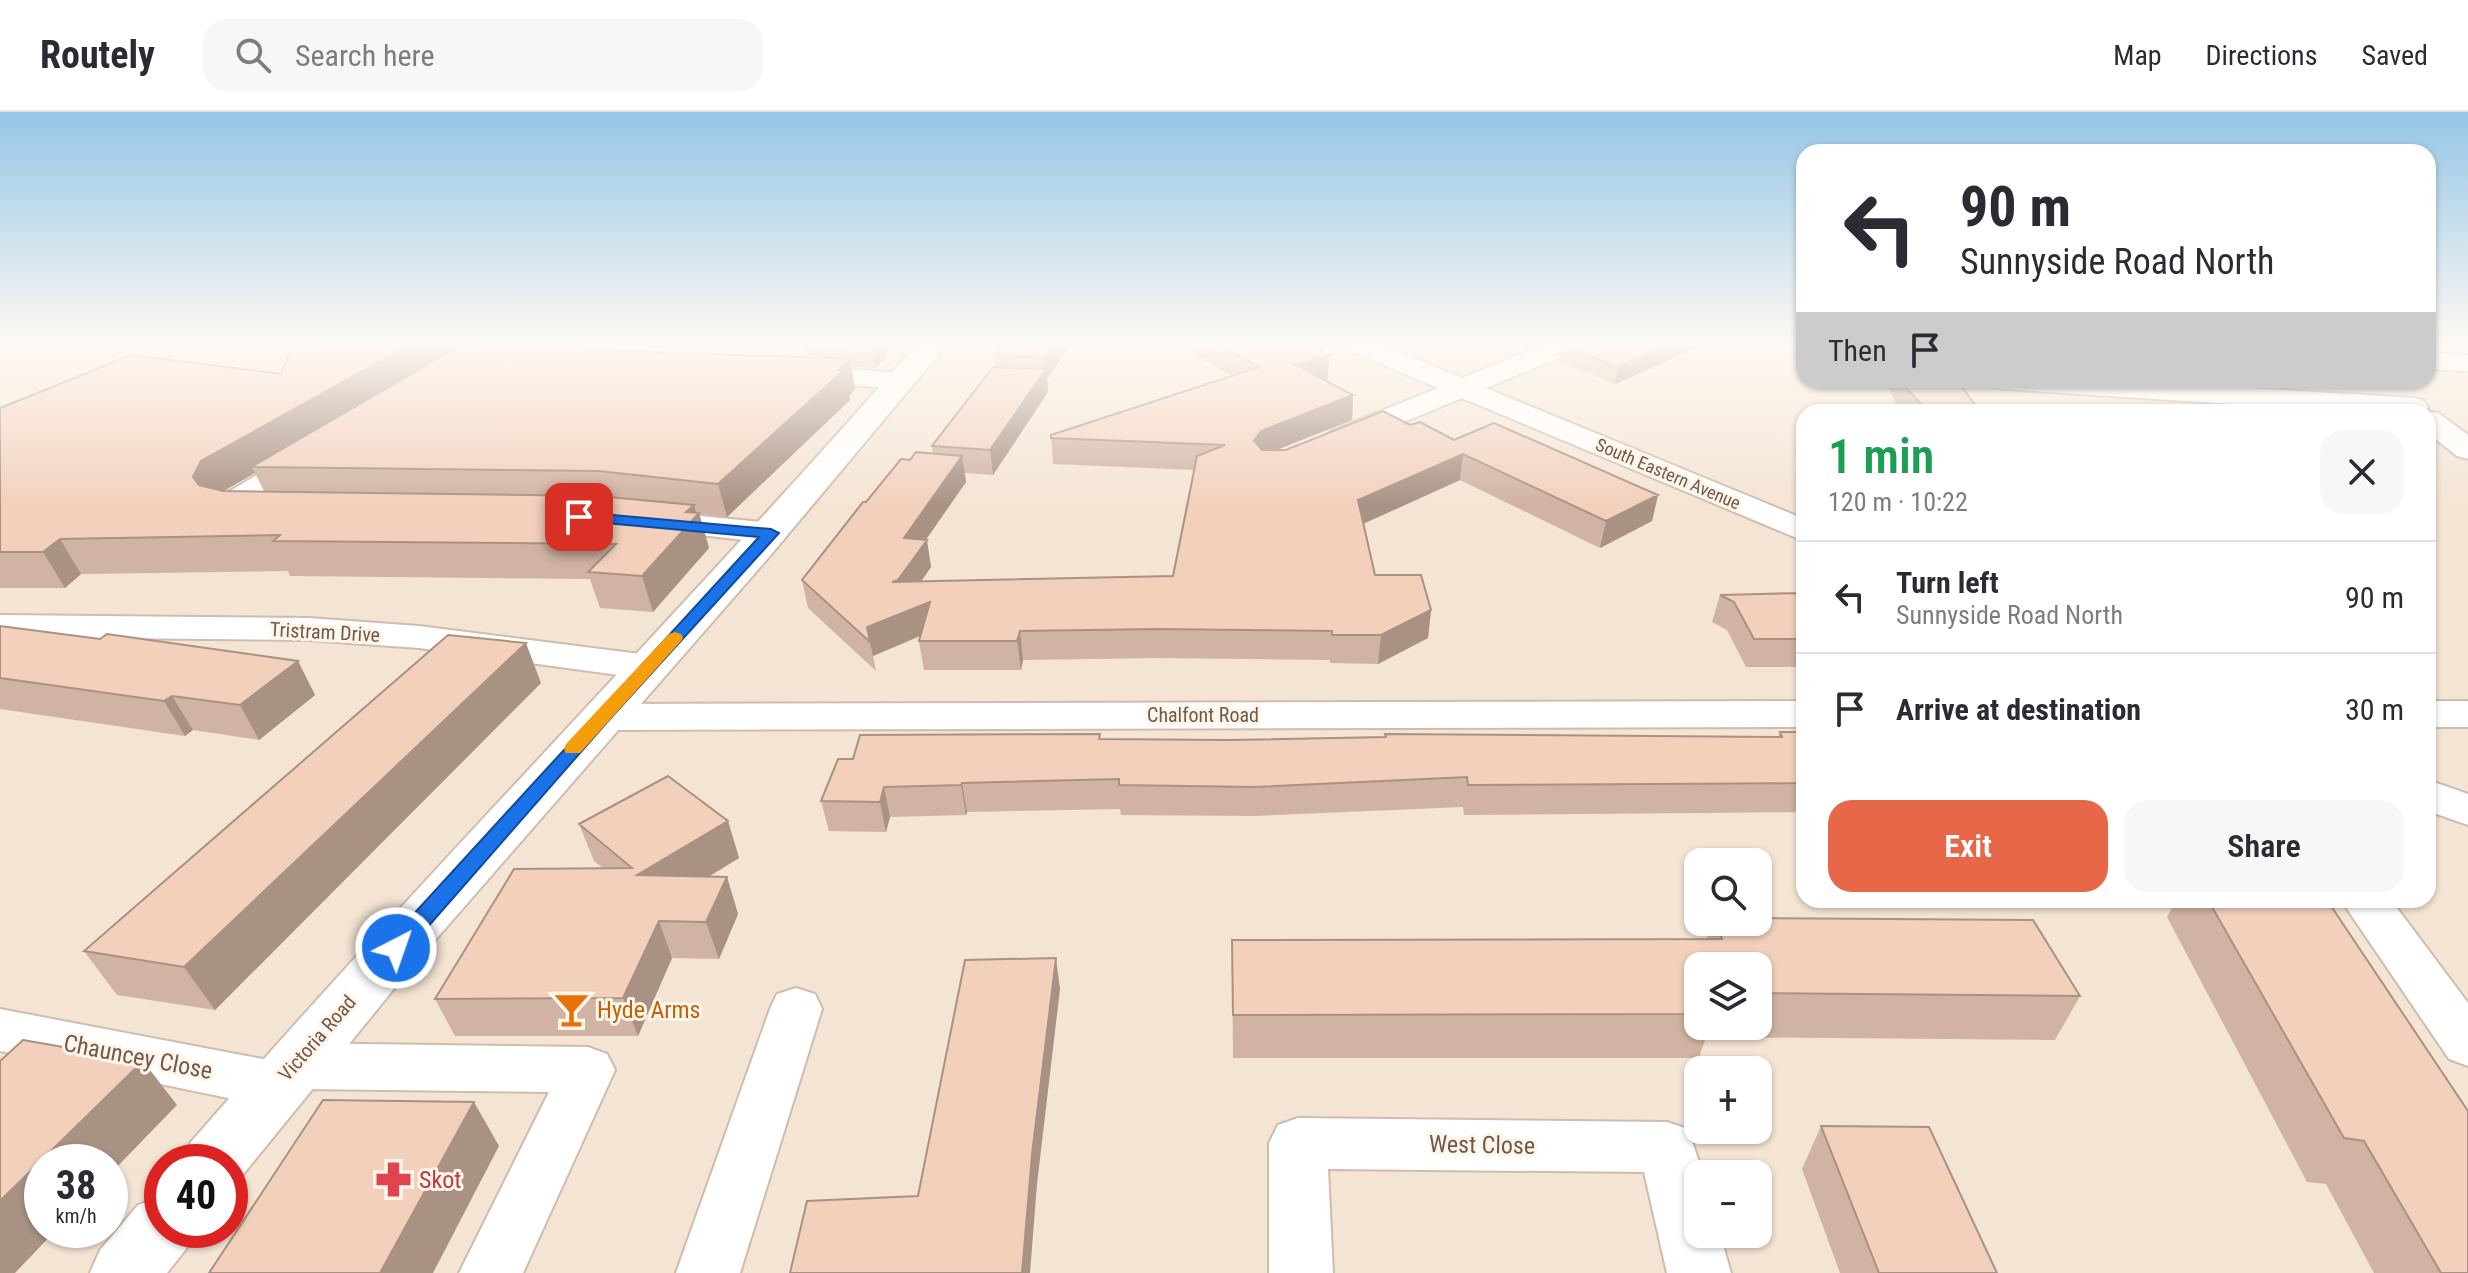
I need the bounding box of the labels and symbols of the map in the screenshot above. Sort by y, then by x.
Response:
street label: South Eastern Avenue [1593,434,1744,513]
pin [545,483,613,551]
street label: Tristram Drive [269,617,381,647]
street label: Chalfont Road [1147,703,1259,727]
position arrow [354,906,438,990]
street label: Victoria Road [273,990,361,1086]
bar icon: Hyde Arms [552,991,590,1029]
place label: Hyde Arms [597,996,701,1024]
street label: Chauncey Close [61,1029,215,1085]
street label: West Close [1429,1130,1535,1160]
speed limit sign: 40 [144,1144,248,1248]
pharmacy icon: Skot [374,1161,412,1199]
place label: Skot [419,1166,461,1194]

